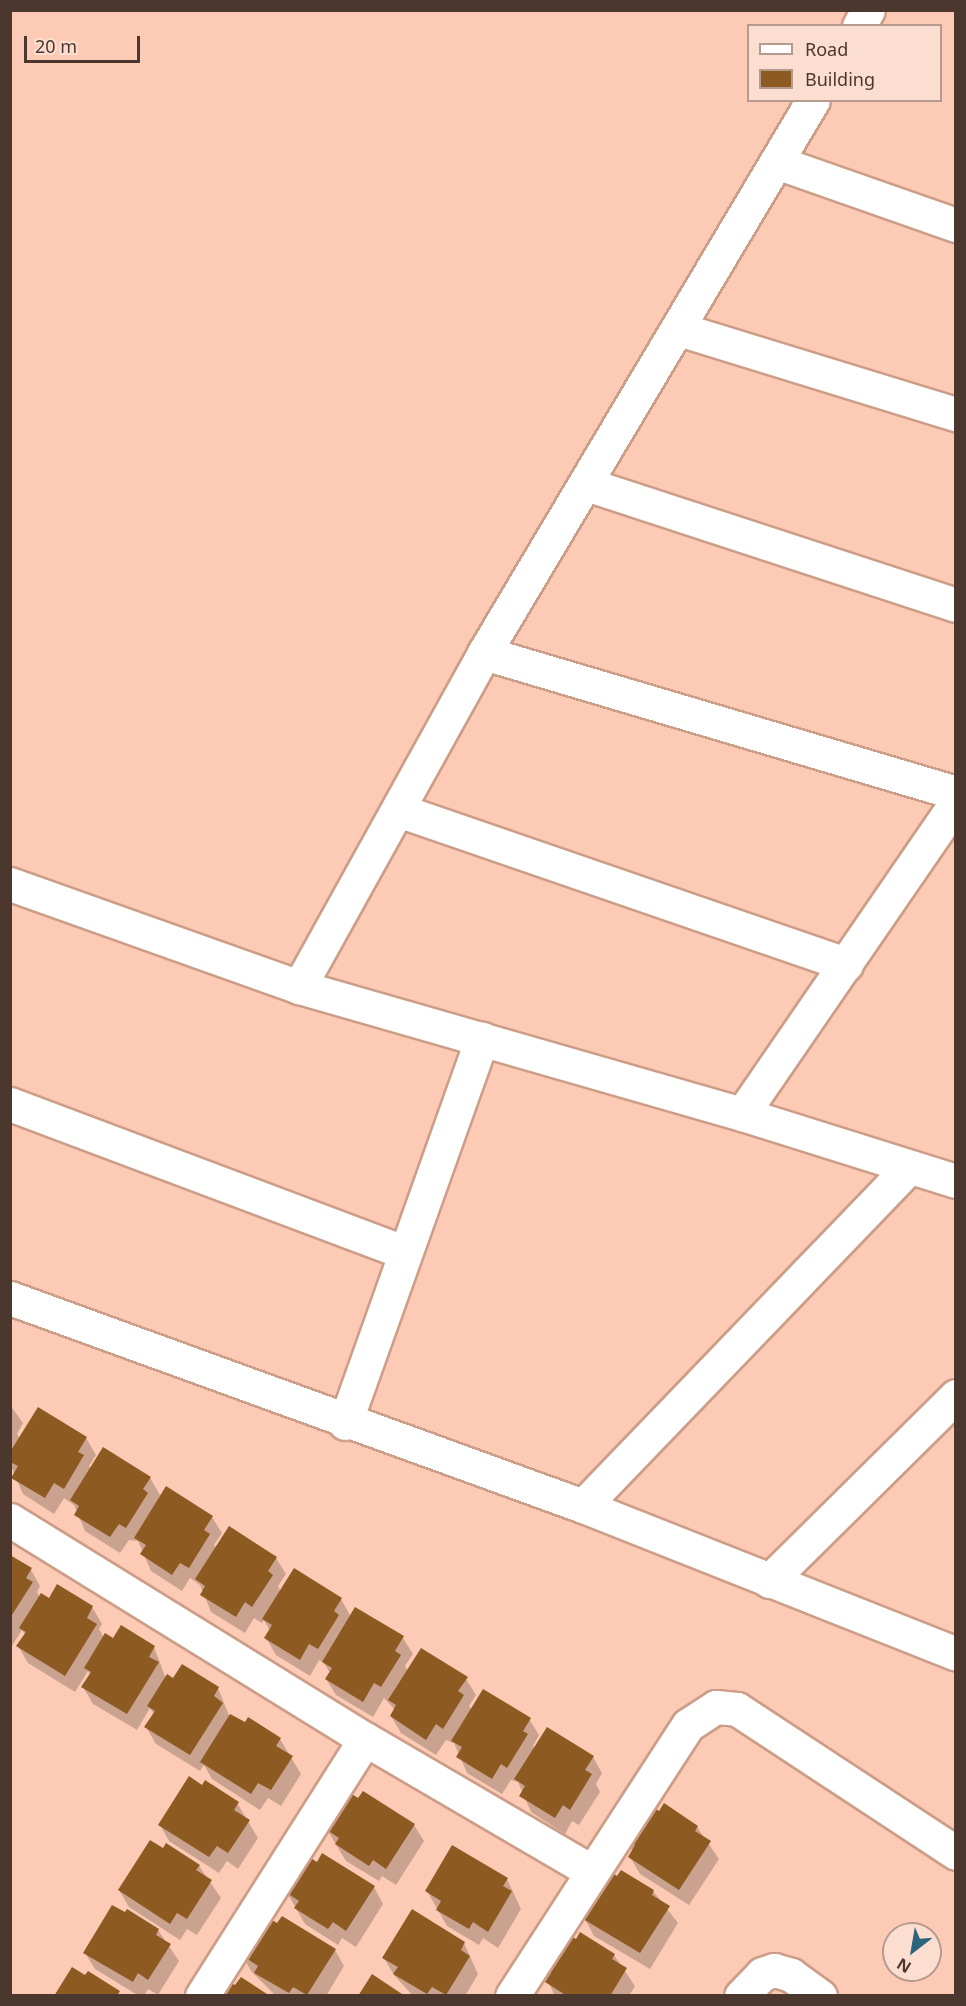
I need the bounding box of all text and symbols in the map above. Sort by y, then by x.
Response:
scale bar [27,24,142,62]
legend [747,24,942,102]
text: 20 m [35,34,77,58]
text: Road [805,37,848,61]
text: Building [805,67,875,91]
north arrow [882,1922,942,1982]
text: N [893,1953,915,1978]

